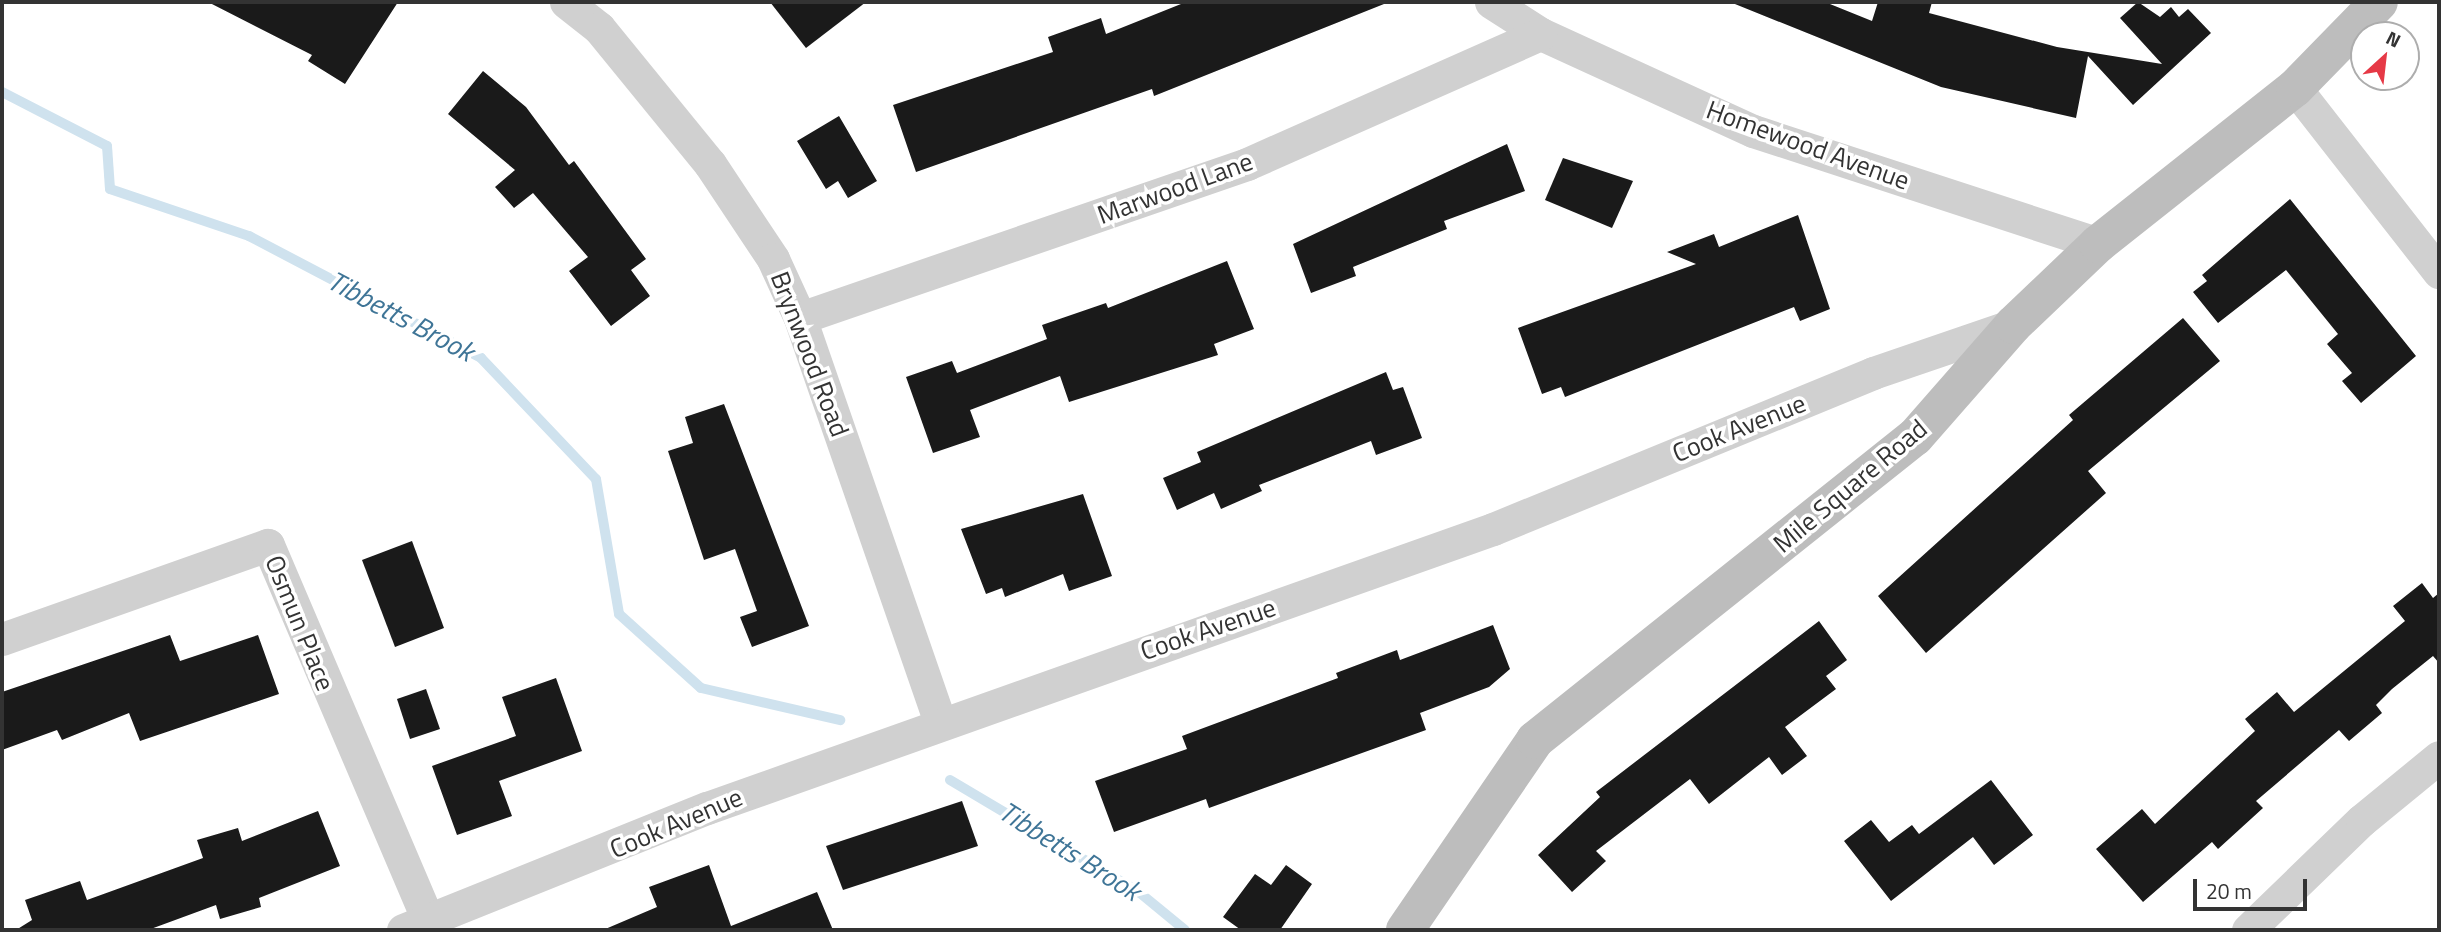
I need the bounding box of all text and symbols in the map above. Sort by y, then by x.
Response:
north arrow [2350,21,2420,91]
text: N [2381,23,2406,55]
street label: Homewood Avenue [1702,94,1914,196]
street label: Marwood Lane [1093,145,1257,231]
water label: Tibbetts Brook [322,263,480,369]
street label: Brynwood Road [764,267,856,441]
street label: Cook Avenue [1668,387,1810,469]
street label: Mile Square Road [1767,413,1933,559]
street label: Osmun Place [259,551,341,695]
street label: Cook Avenue [1136,591,1280,667]
street label: Cook Avenue [605,781,747,865]
water label: Tibbetts Brook [993,794,1147,908]
scale bar [2196,866,2310,910]
text: 20 m [2206,875,2252,907]

